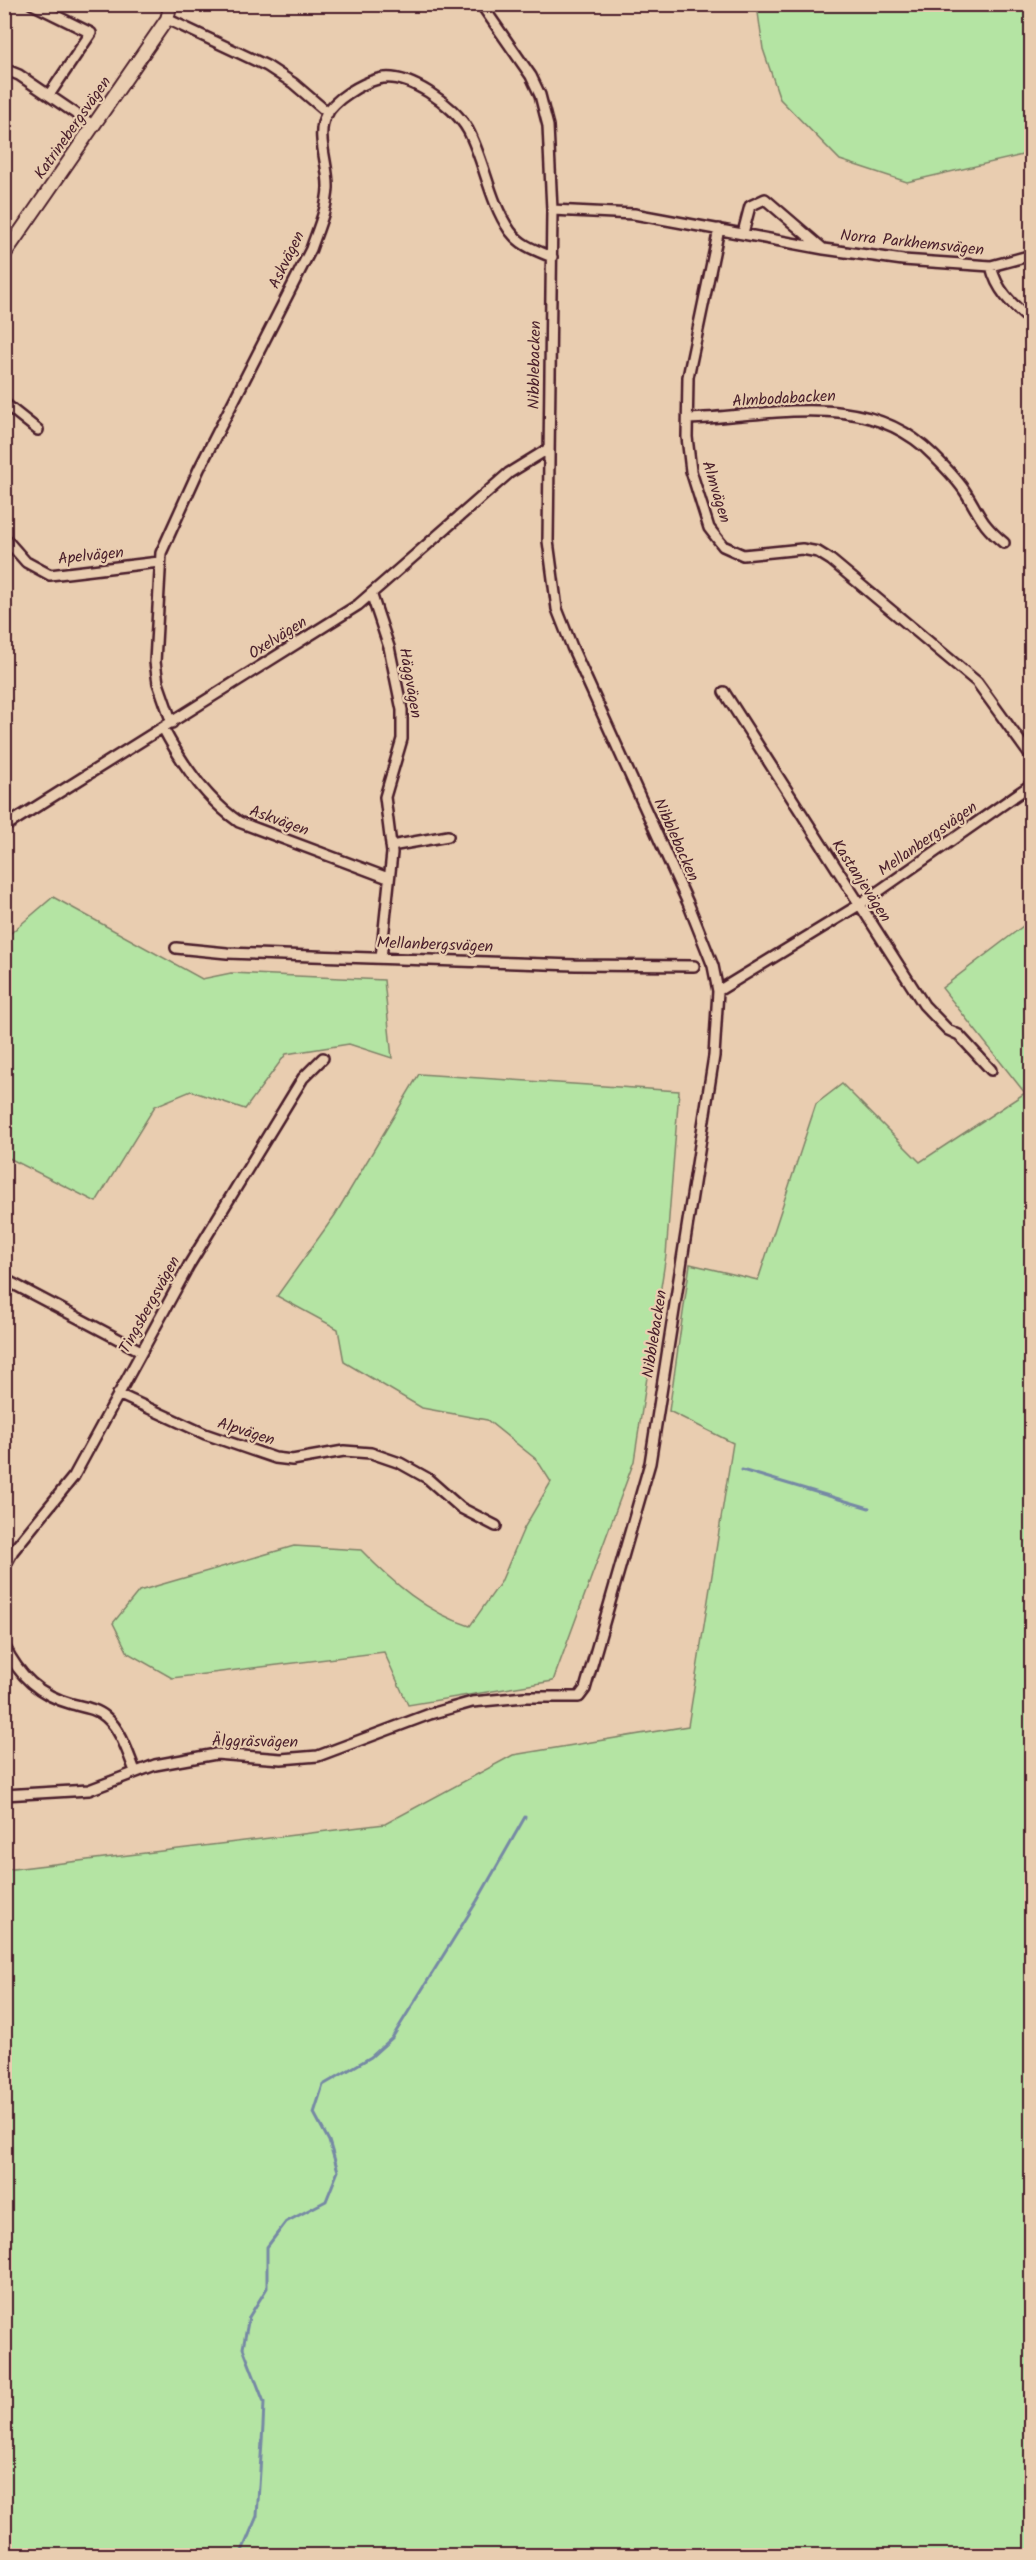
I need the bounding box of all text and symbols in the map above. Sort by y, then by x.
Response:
street label: Katrinebergsvägen [28,71,118,185]
street label: Norra Parkhemsvägen [839,223,985,263]
street label: Askvägen [262,227,312,293]
street label: Nibblebacken [522,320,548,410]
street label: Almbodabacken [732,384,836,414]
street label: Almvägen [695,458,737,526]
street label: Apelvägen [57,540,125,572]
street label: Oxelvägen [244,610,312,666]
street label: Häggvägen [392,646,428,720]
street label: Nibblebacken [647,794,705,886]
street label: Mellanbergsvägen [873,795,983,883]
street label: Askvägen [246,799,312,843]
street label: Kastanjevägen [825,834,897,928]
street label: Mellanbergsvägen [376,930,494,960]
street label: Tingsbergsvägen [113,1252,187,1358]
street label: Nibblebacken [636,1288,674,1380]
street label: Alpvägen [214,1411,278,1453]
street label: Älggräsvägen [212,1729,298,1755]

